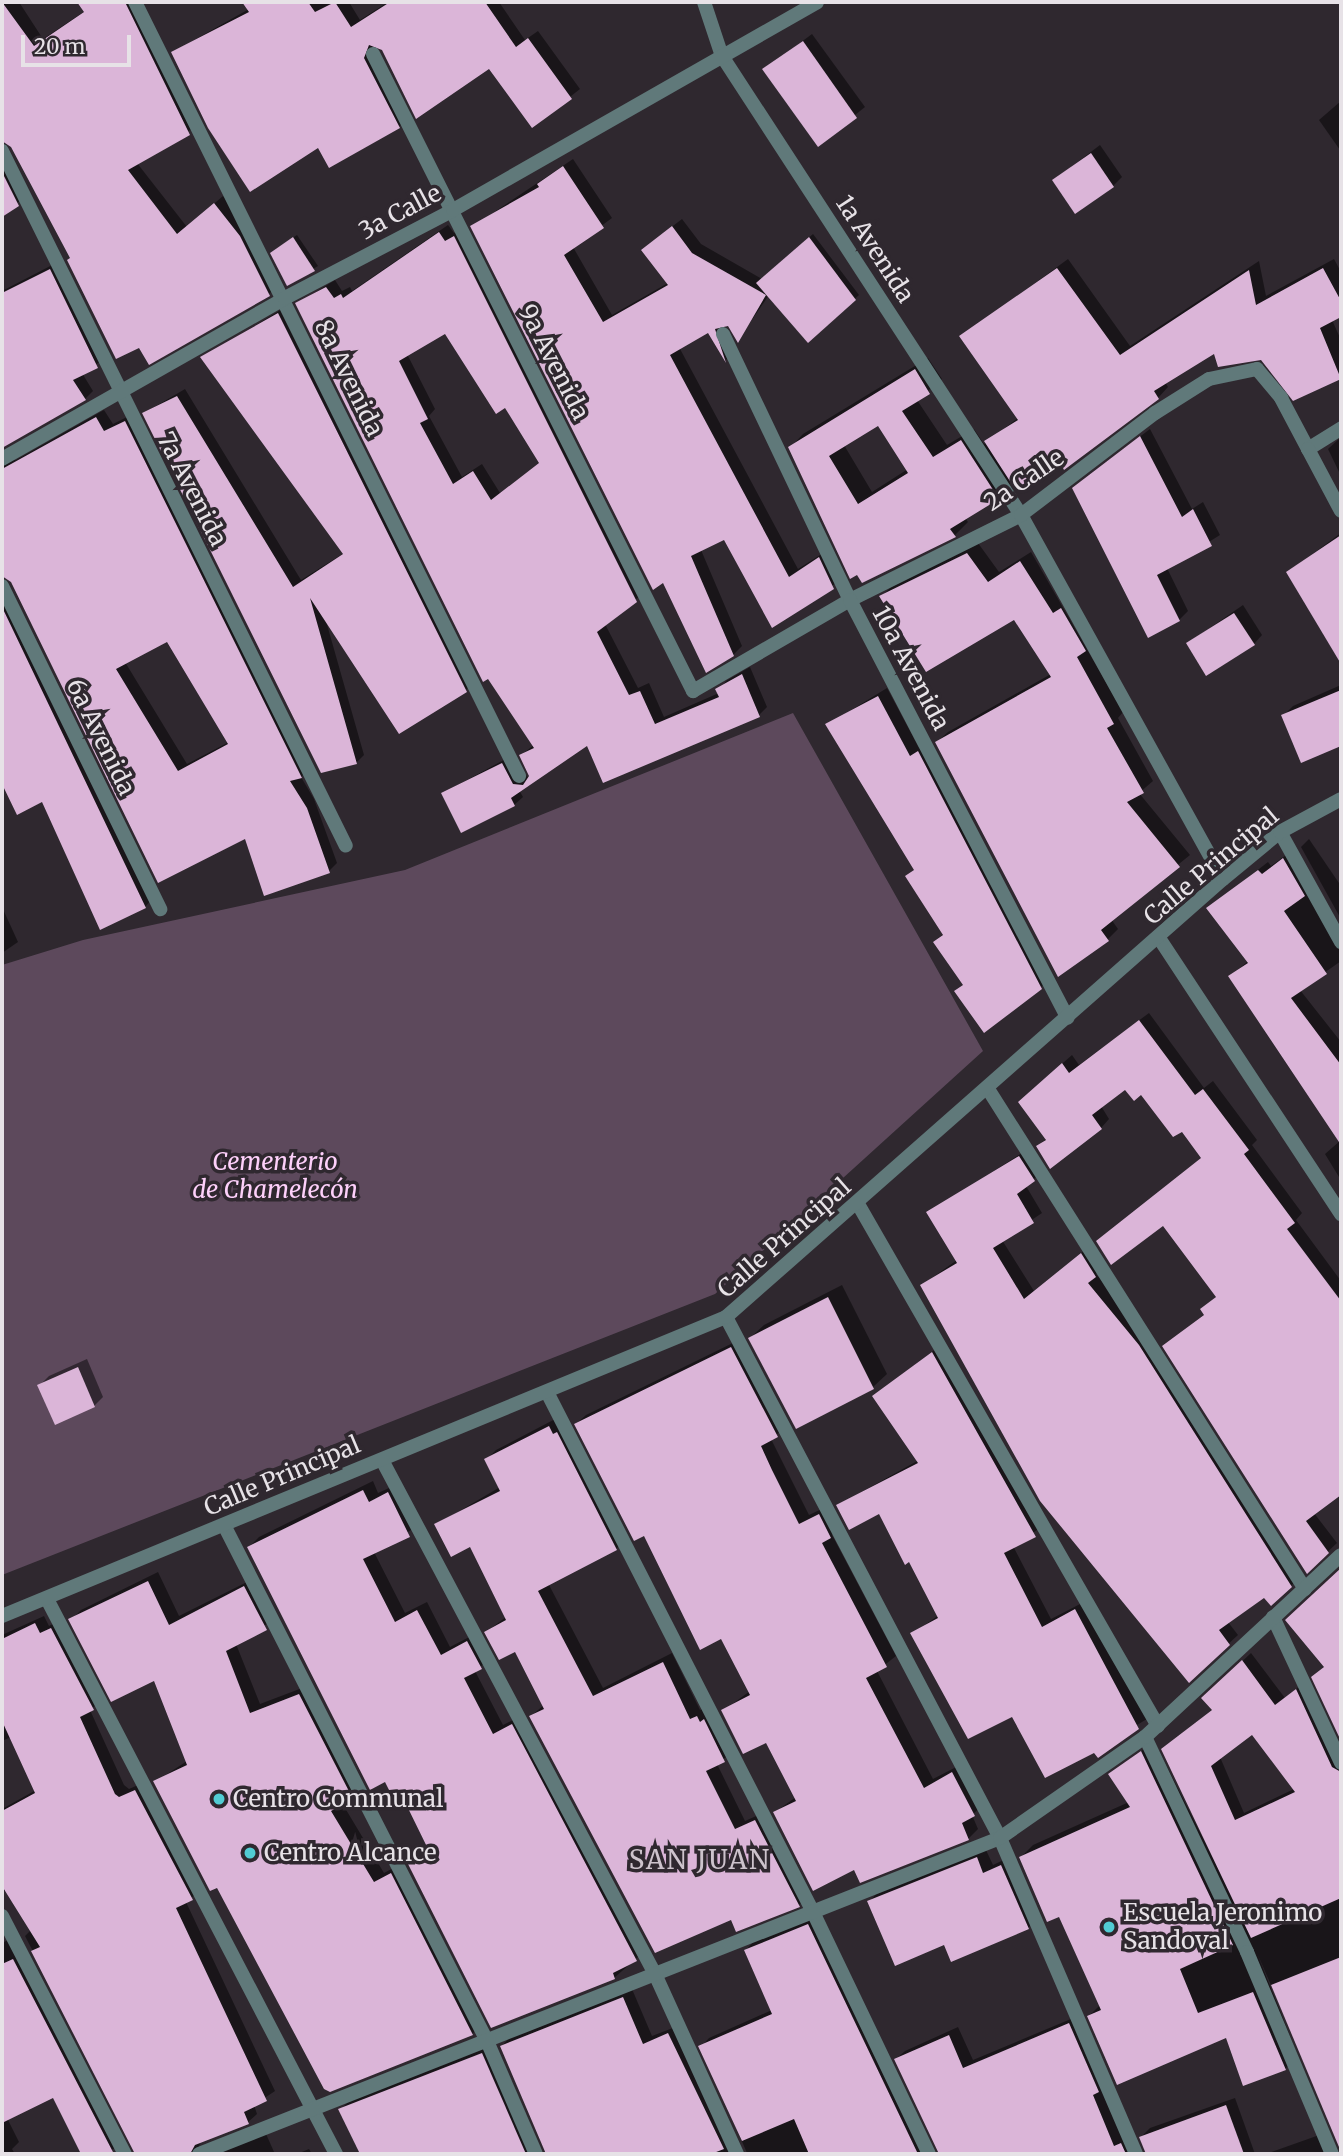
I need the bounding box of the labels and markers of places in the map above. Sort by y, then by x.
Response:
place label: Centro Communal [233,1785,444,1813]
marker: Centro Communal [211,1791,227,1807]
place label: Centro Alcance [264,1839,437,1867]
marker: Centro Alcance [242,1845,258,1861]
place label: Escuela Jeronimo Sandoval [1123,1899,1322,1955]
marker: Escuela Jeronimo Sandoval [1101,1919,1117,1935]

